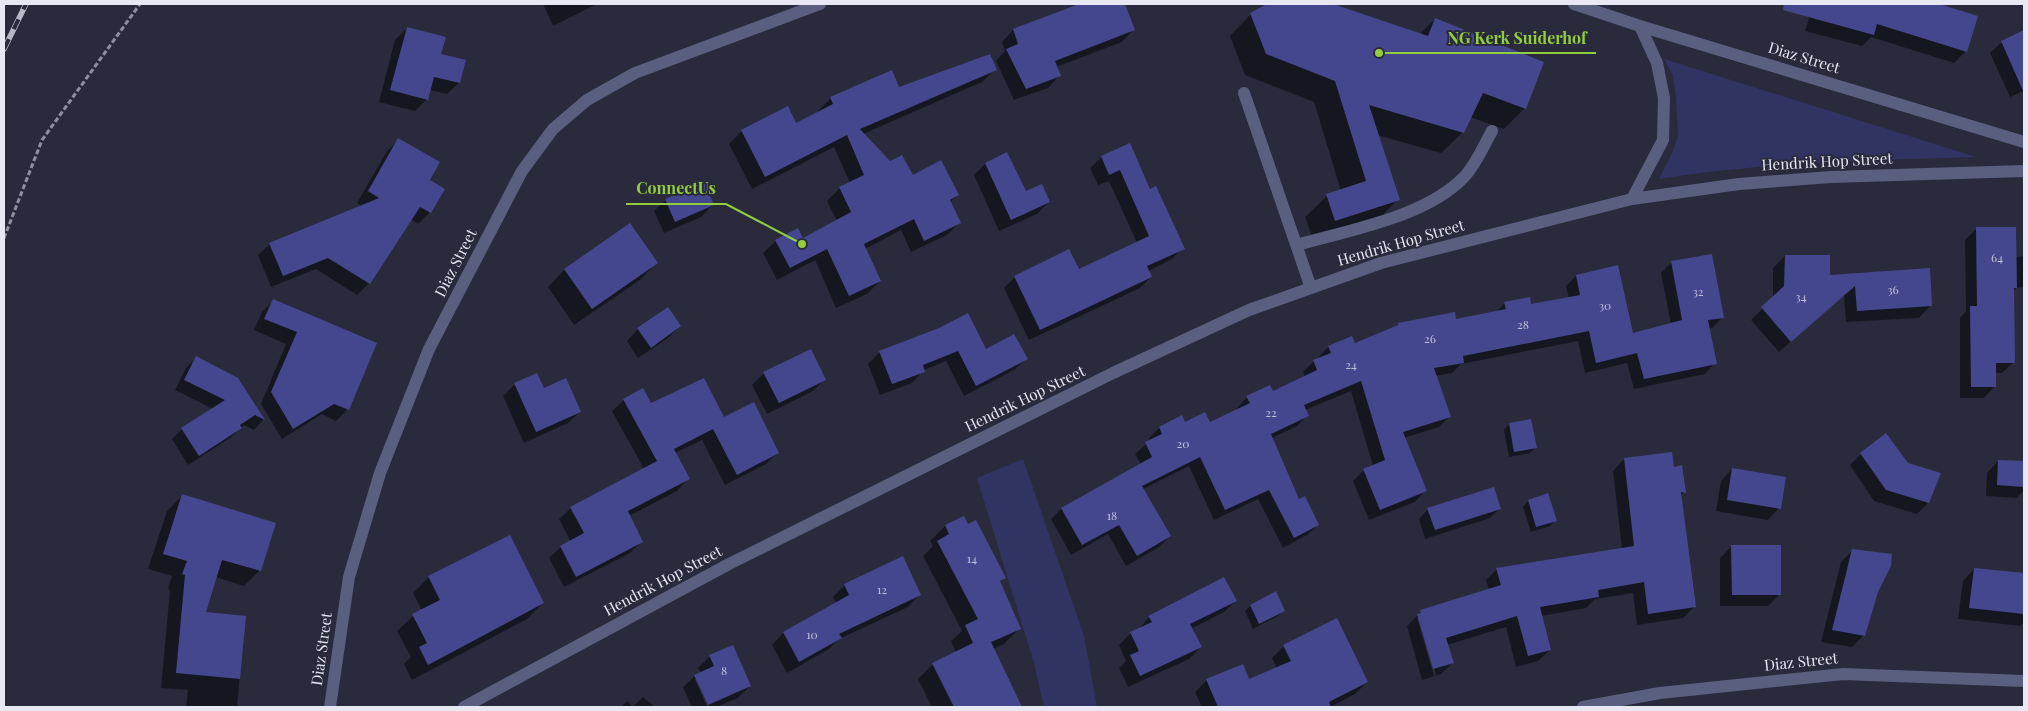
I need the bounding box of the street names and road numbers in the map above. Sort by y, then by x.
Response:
street label: Diaz Street [1766,37,1843,78]
street label: Hendrik Hop Street [1761,148,1894,174]
street label: Hendrik Hop Street [1335,214,1467,270]
street label: Diaz Street [429,224,481,300]
street label: Hendrik Hop Street [961,360,1089,436]
street label: Hendrik Hop Street [600,540,726,620]
street label: Diaz Street [306,610,336,687]
street label: Diaz Street [1763,647,1839,675]

